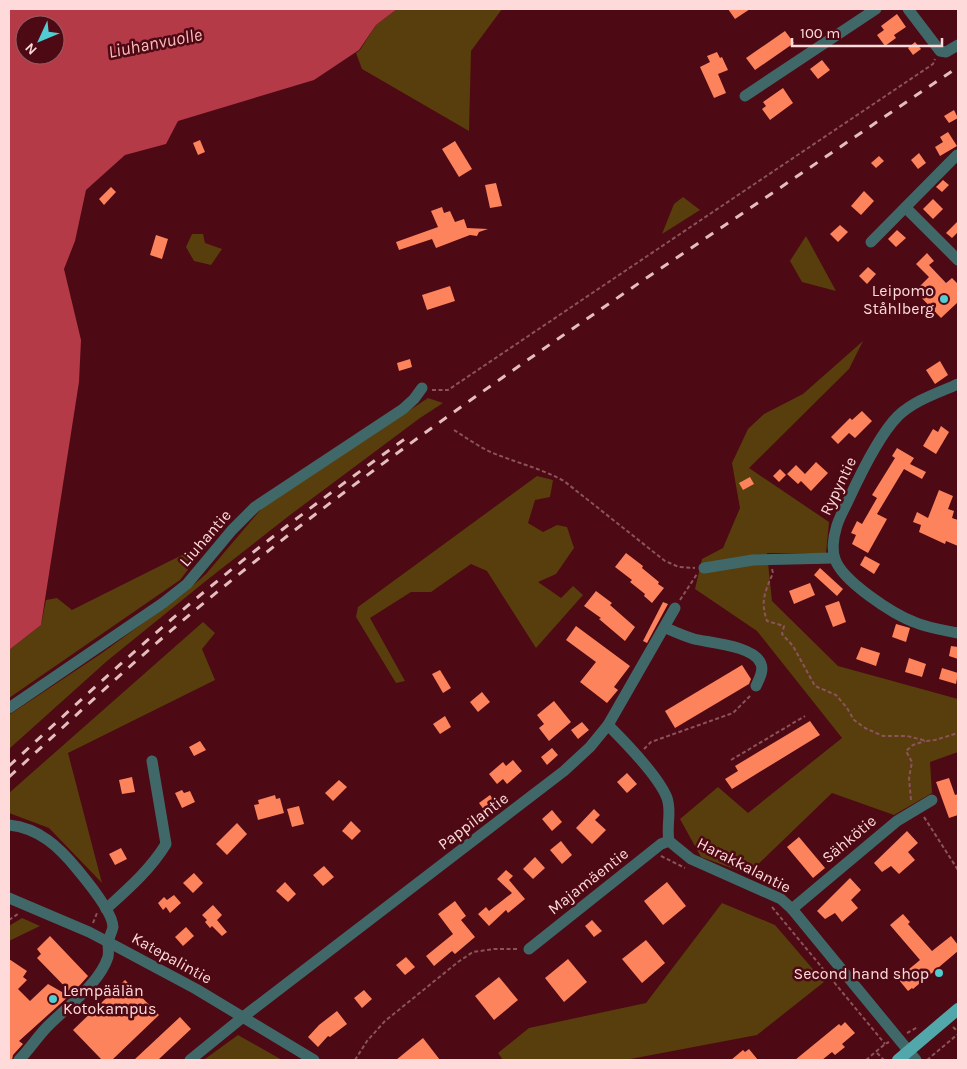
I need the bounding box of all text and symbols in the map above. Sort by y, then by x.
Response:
north arrow [15,15,65,65]
scale bar [792,15,942,47]
water label: Liuhanvuolle [106,23,204,63]
text: 100 m [800,24,840,42]
text: N [21,39,41,58]
place label: Leipomo Ståhlberg [863,281,934,318]
marker: Leipomo Ståhlberg [938,293,950,305]
street label: Rypyntie [816,454,860,518]
street label: Liuhantie [175,506,235,570]
street label: Pappilantie [434,788,512,854]
street label: Sähkötie [818,811,880,867]
street label: Harakkalantie [694,833,794,897]
street label: Majamäentie [544,844,632,918]
street label: Katepalintie [129,928,215,988]
place label: Second hand shop [794,964,929,983]
marker: Second hand shop [933,967,945,979]
place label: Lempäälän Kotokampus [63,981,156,1018]
marker: Lempäälän Kotokampus [47,993,59,1005]

